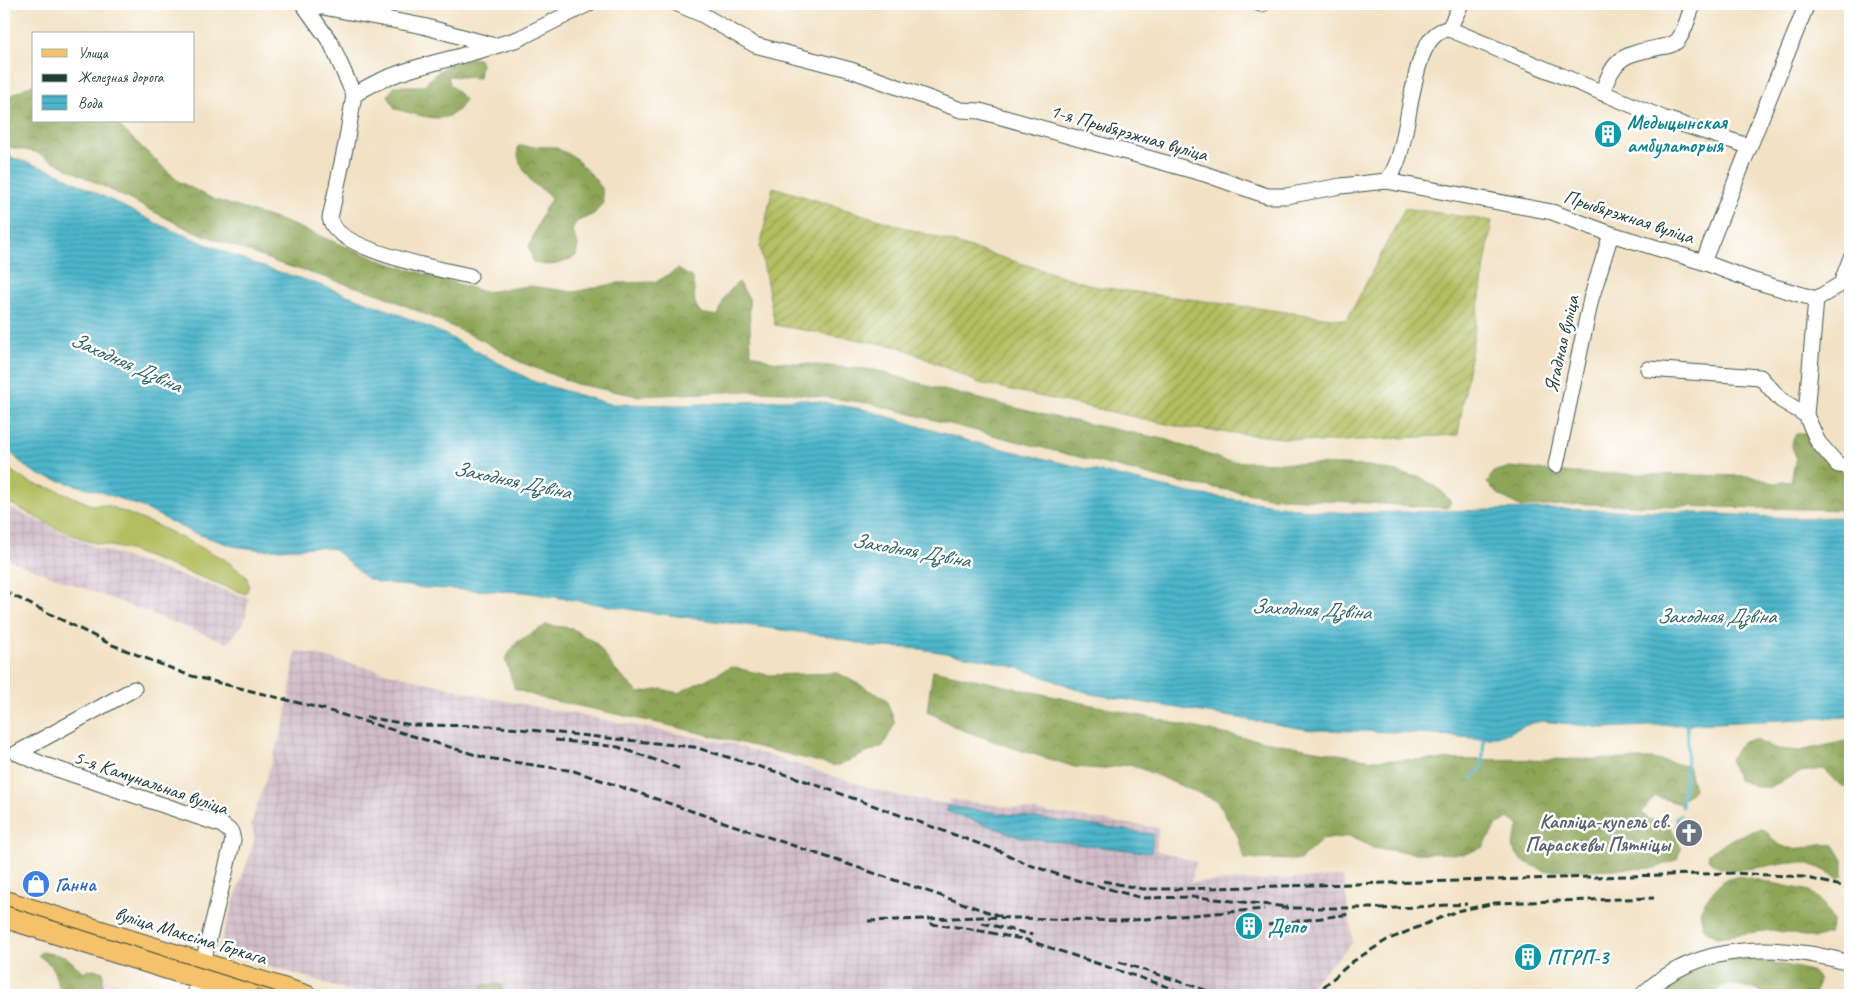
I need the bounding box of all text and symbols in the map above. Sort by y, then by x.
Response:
legend [32,32,195,122]
text: Улица [78,44,109,63]
text: Железная дорога [78,68,165,87]
text: Вода [78,94,103,113]
street label: 1-я Прыбярэжная вуліца [1047,98,1212,167]
place label: Медыцынская амбулаторыя [1627,110,1729,159]
building icon: Медыцынская амбулаторыя [1593,119,1623,149]
street label: Прыбярэжная вуліца [1561,184,1698,250]
street label: Ягадная вуліца [1538,292,1585,395]
water label: Заходняя Дзвіна [66,326,187,400]
water label: Заходняя Дзвіна [451,455,575,506]
water label: Заходняя Дзвіна [850,527,974,574]
water label: Заходняя Дзвіна [1251,593,1373,626]
water label: Заходняя Дзвіна [1656,603,1777,630]
street label: 5-я Камунальная вуліца [70,744,232,821]
place label: Капліца-купель св. Параскевы Пятніцы [1525,809,1672,857]
church icon: Капліца-купель св. Параскевы Пятніцы [1674,818,1704,848]
shop icon: Ганна [21,869,51,899]
place label: Ганна [55,872,97,897]
street label: вуліца Максіма Горкага [112,901,271,971]
building icon: Депо [1234,911,1264,941]
place label: Депо [1268,914,1308,939]
building icon: ПГРП-3 [1513,942,1543,972]
place label: ПГРП-3 [1547,945,1610,970]

